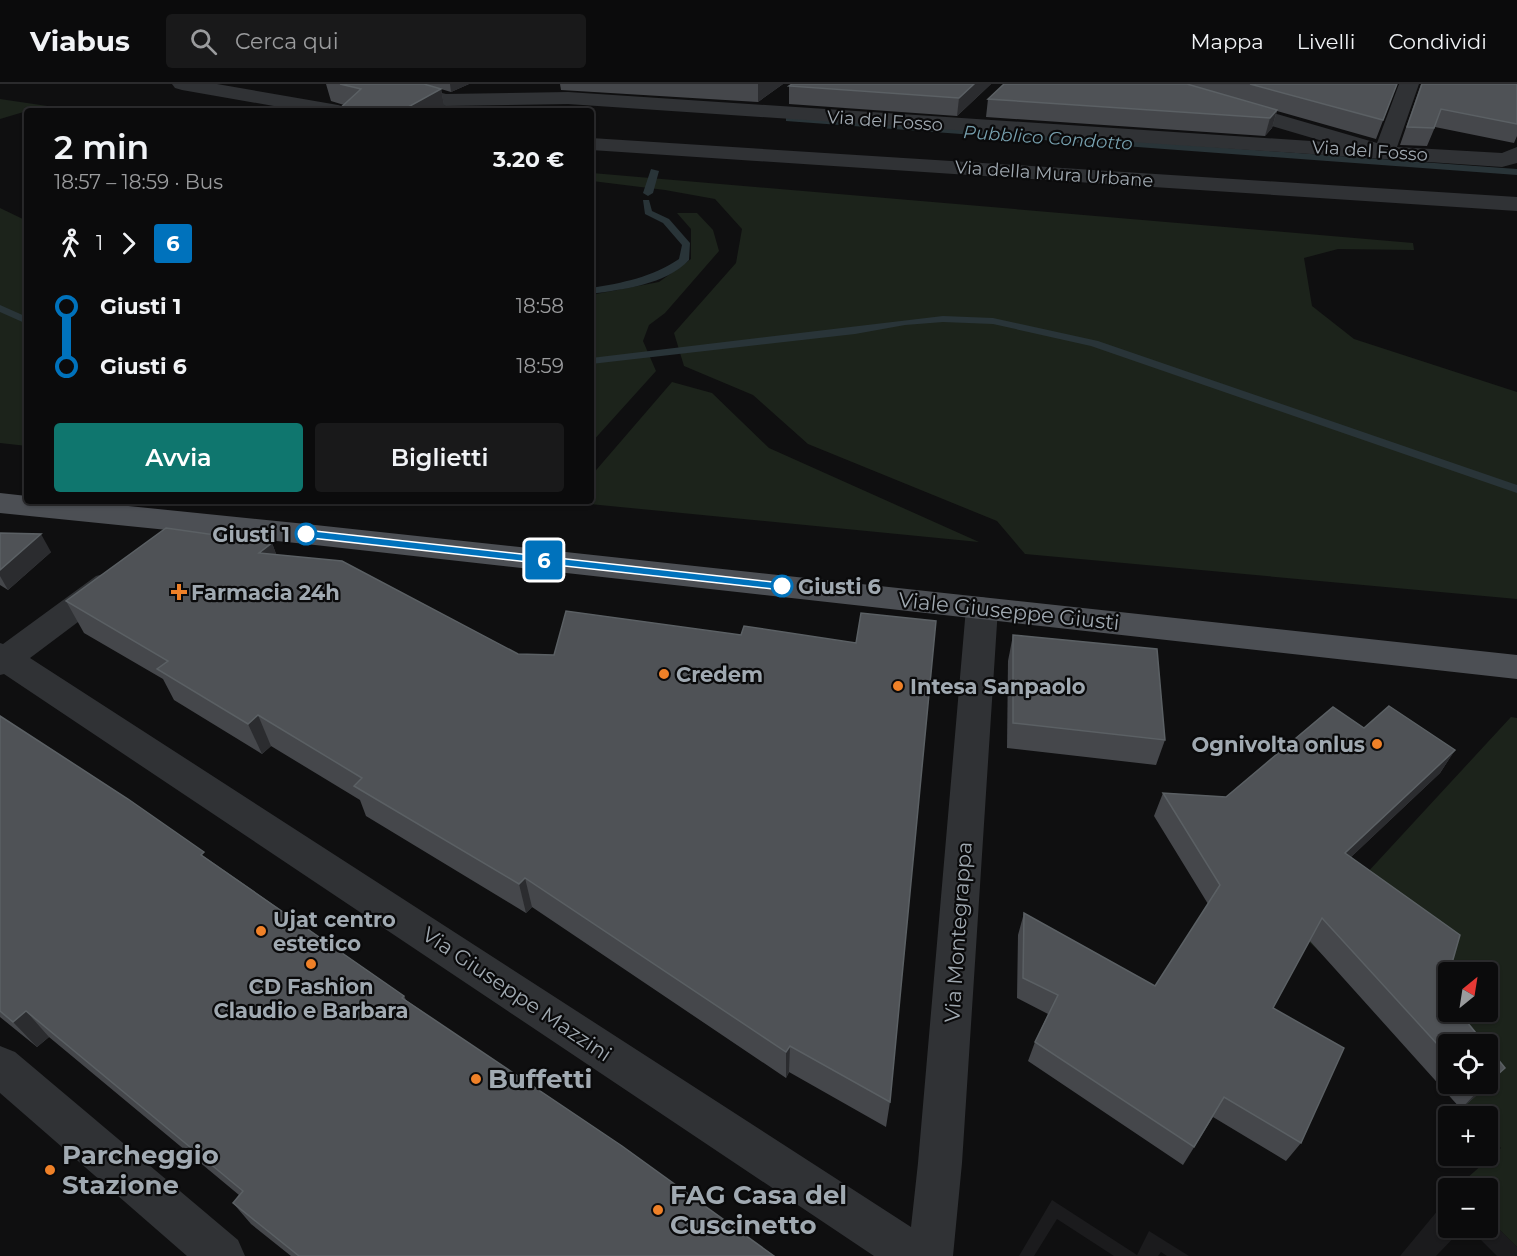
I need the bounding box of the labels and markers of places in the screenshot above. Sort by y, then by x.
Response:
place label: Giusti 1 [212,522,290,547]
marker: Giusti 1 [295,523,317,545]
place label: Giusti 6 [798,574,881,599]
marker: Giusti 6 [771,575,793,597]
place label: Farmacia 24h [191,580,340,605]
marker: Farmacia 24h [172,585,186,599]
place label: Credem [676,662,763,687]
marker: Credem [657,667,671,681]
place label: Intesa Sanpaolo [910,674,1086,699]
marker: Intesa Sanpaolo [891,679,905,693]
place label: Ognivolta onlus [1192,732,1365,757]
marker: Ognivolta onlus [1370,737,1384,751]
place label: Ujat centro estetico [273,907,396,956]
marker: Ujat centro estetico [254,924,268,938]
marker: CD Fashion Claudio e Barbara [304,957,318,971]
place label: CD Fashion Claudio e Barbara [213,974,409,1023]
place label: Buffetti [488,1063,592,1095]
marker: Buffetti [469,1072,483,1086]
place label: Parcheggio Stazione [62,1139,219,1201]
marker: Parcheggio Stazione [43,1163,57,1177]
place label: FAG Casa del Cuscinetto [670,1179,847,1241]
marker: FAG Casa del Cuscinetto [651,1203,665,1217]

